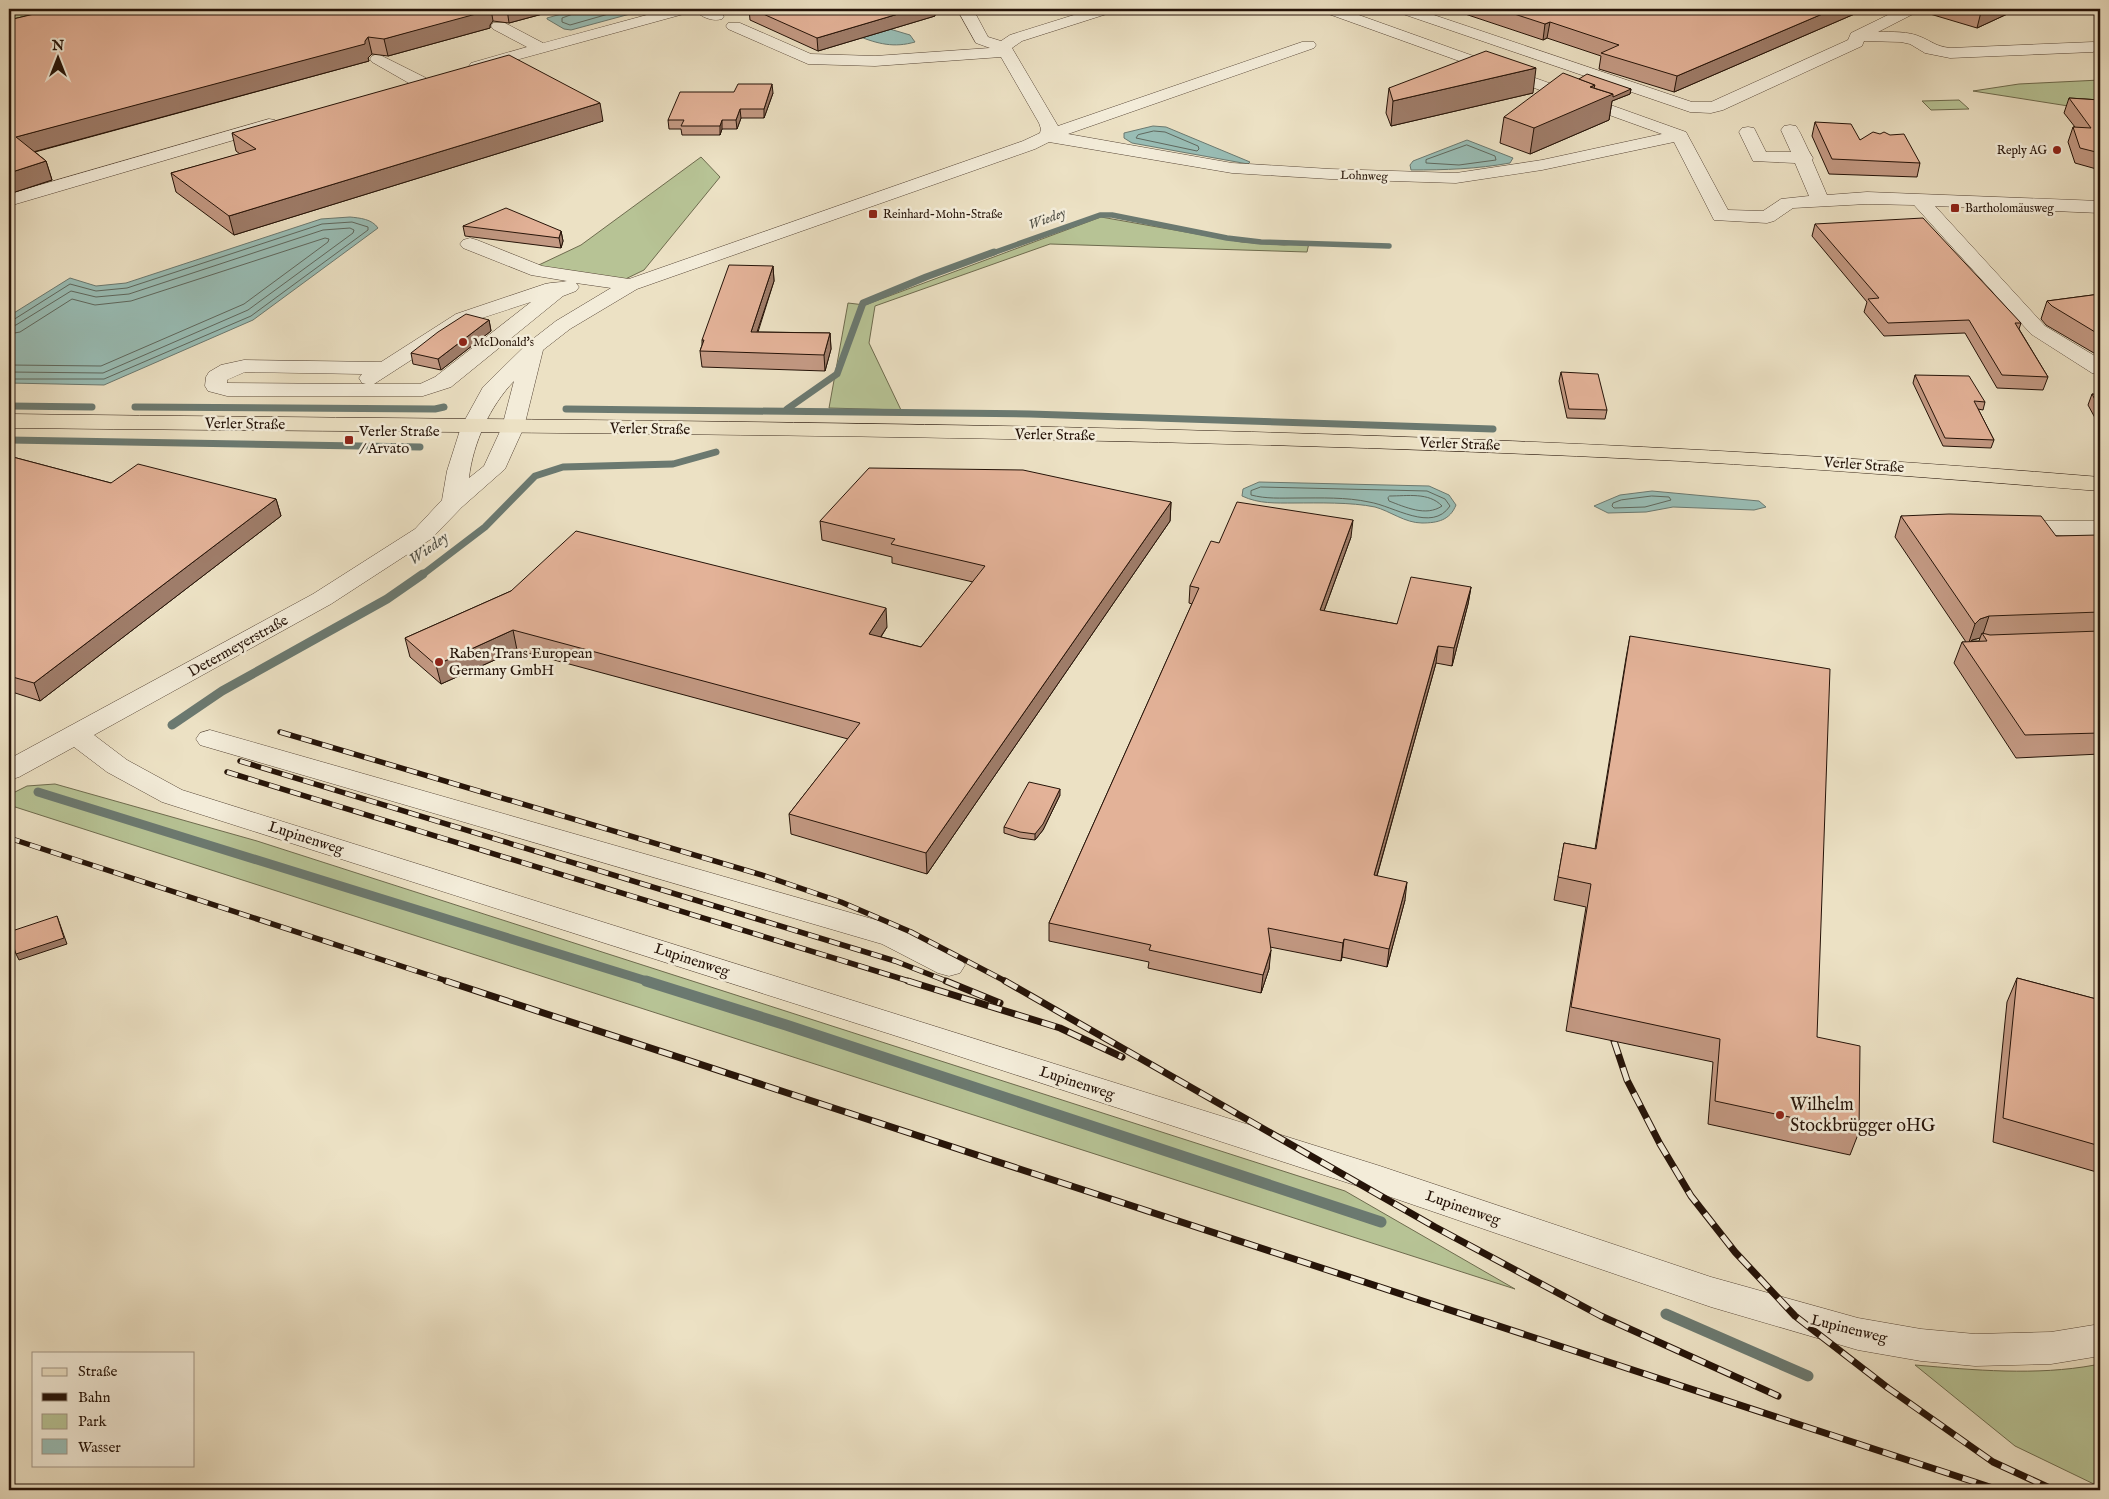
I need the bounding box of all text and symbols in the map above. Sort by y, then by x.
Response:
north arrow [32,32,82,82]
text: N [51,37,64,55]
place label: Reply AG [1997,143,2047,159]
marker: Reply AG [2051,144,2063,156]
street label: Lohnweg [1340,168,1389,184]
place label: Bartholomäusweg [1965,201,2054,216]
marker: Bartholomäusweg [1949,202,1961,214]
water label: Wiedey [1026,203,1069,234]
place label: Reinhard-Mohn-Straße [883,207,1003,222]
marker: Reinhard-Mohn-Straße [867,208,879,220]
place label: McDonald's [473,335,534,350]
marker: McDonald's [457,336,469,348]
street label: Verler Straße [204,414,286,434]
street label: Verler Straße [609,419,691,439]
place label: Verler Straße / Arvato [358,422,440,458]
street label: Verler Straße [1014,425,1096,445]
street label: Verler Straße [1418,433,1501,455]
marker: Verler Straße / Arvato [343,434,355,446]
street label: Verler Straße [1822,453,1905,477]
water label: Wiedey [405,527,453,570]
street label: Determeyerstraße [185,611,291,681]
place label: Raben Trans European Germany GmbH [449,644,593,680]
marker: Raben Trans European Germany GmbH [433,656,445,668]
street label: Lupinenweg [266,817,347,859]
street label: Lupinenweg [652,939,733,981]
street label: Lupinenweg [1037,1062,1118,1104]
place label: Wilhelm Stockbrügger oHG [1790,1094,1936,1138]
marker: Wilhelm Stockbrügger oHG [1774,1109,1786,1121]
street label: Lupinenweg [1423,1186,1504,1230]
street label: Lupinenweg [1809,1310,1890,1348]
legend [32,1352,195,1466]
text: Straße [78,1362,118,1381]
text: Bahn [78,1388,110,1407]
text: Park [78,1412,108,1431]
text: Wasser [78,1438,121,1457]

